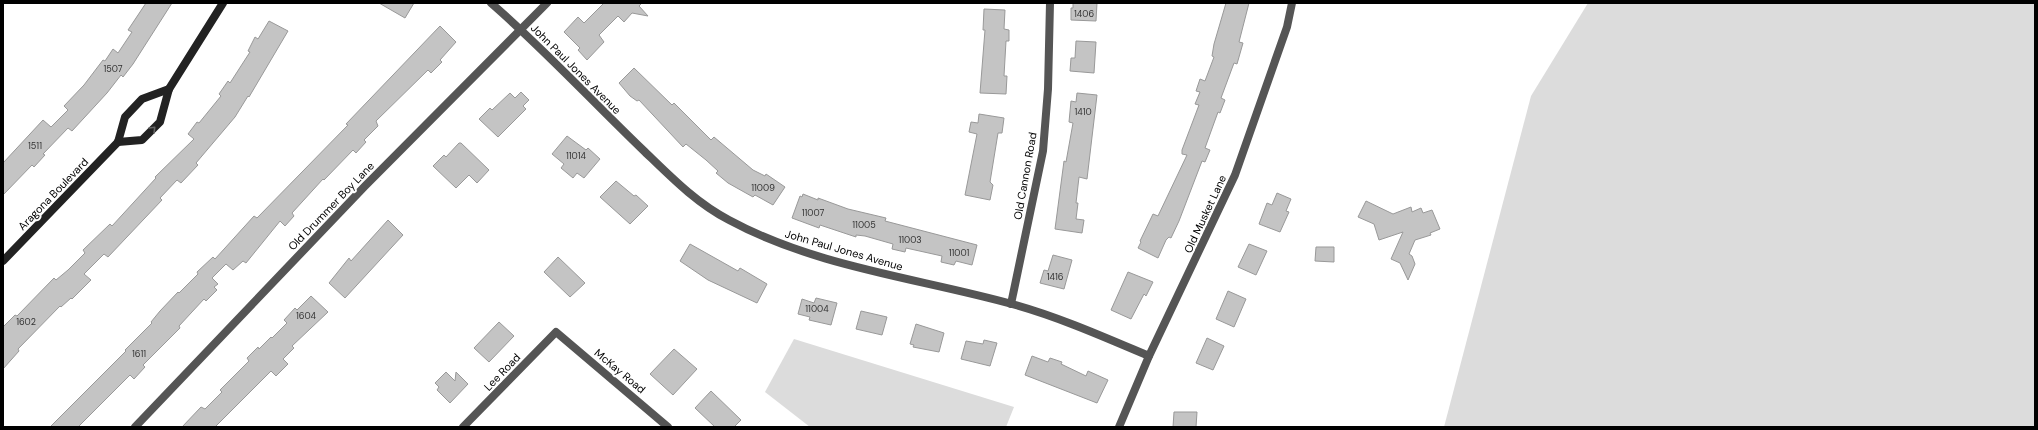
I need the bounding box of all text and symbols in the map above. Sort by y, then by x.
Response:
house number: 1406 [1074,8,1094,20]
street label: John Paul Jones Avenue [528,21,624,117]
house number: 1507 [103,63,123,75]
house number: 1410 [1074,106,1092,118]
one-way arrow [148,126,156,134]
street label: Old Cannon Road [1010,131,1040,221]
house number: 1511 [28,140,42,152]
house number: 11014 [566,150,587,162]
street label: Aragona Boulevard [15,155,91,233]
street label: Old Drummer Boy Lane [285,159,377,253]
street label: Old Musket Lane [1181,173,1229,255]
house number: 11009 [751,182,775,194]
house number: 11007 [802,207,824,219]
house number: 11005 [852,219,876,231]
street label: John Paul Jones Avenue [784,226,904,274]
house number: 11003 [898,234,922,246]
house number: 11001 [949,247,970,259]
house number: 1416 [1047,271,1064,283]
house number: 11004 [805,303,829,315]
house number: 1604 [296,310,317,322]
house number: 1602 [16,316,36,328]
street label: McKay Road [592,346,648,396]
house number: 1611 [132,348,146,360]
street label: Lee Road [481,350,523,394]

